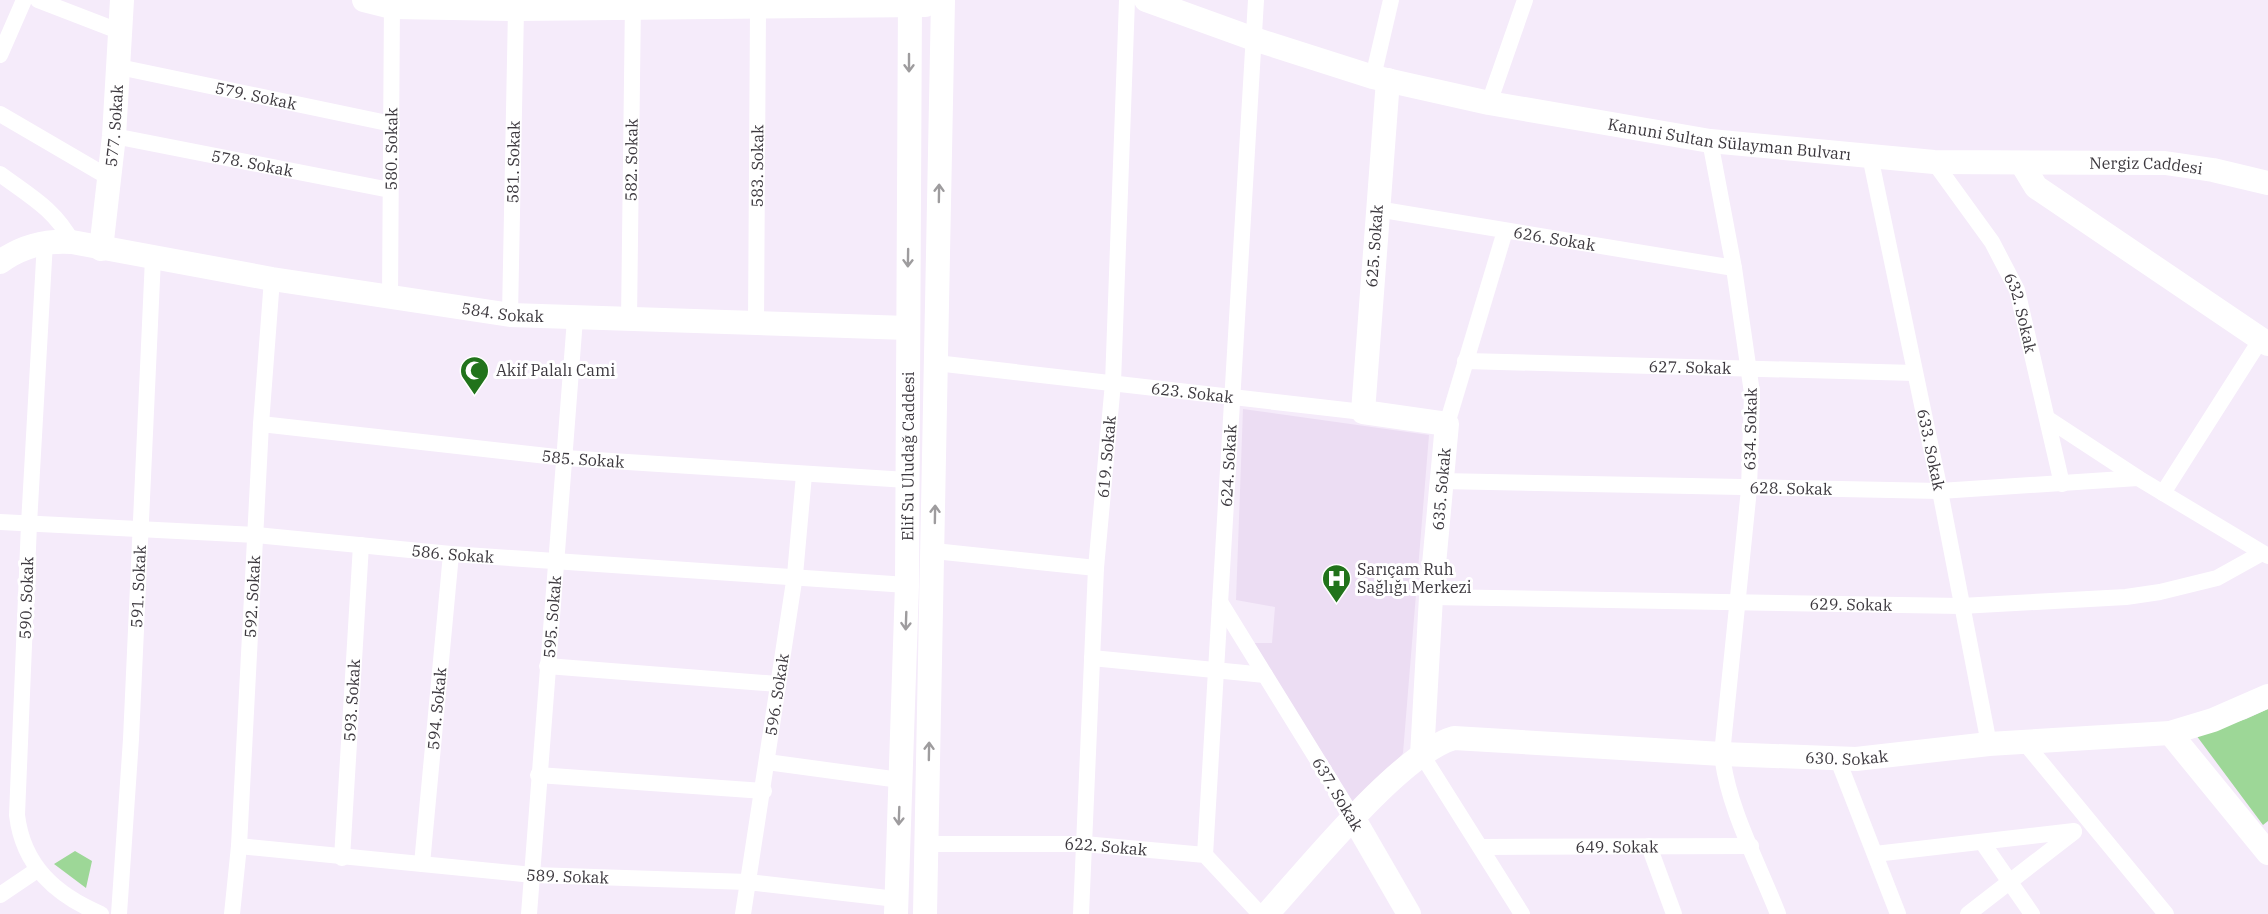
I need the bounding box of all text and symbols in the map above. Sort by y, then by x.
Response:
one-way arrow [903,52,915,72]
street label: 579. Sokak [213,77,299,114]
street label: 577. Sokak [101,83,127,168]
street label: 580. Sokak [381,107,401,190]
street label: Kanuni Sultan Sülayman Bulvarı [1606,114,1852,164]
street label: 582. Sokak [620,118,642,202]
street label: 581. Sokak [502,120,524,204]
street label: 583. Sokak [747,124,767,207]
street label: 578. Sokak [210,145,296,181]
street label: Nergiz Caddesi [2089,153,2204,178]
one-way arrow [934,183,945,203]
street label: 625. Sokak [1361,203,1387,288]
street label: 626. Sokak [1512,222,1598,255]
one-way arrow [903,247,914,267]
street label: 632. Sokak [2000,269,2041,356]
street label: 584. Sokak [460,298,545,326]
mosque icon: Akif Palalı Cami [459,354,491,396]
street label: 627. Sokak [1648,356,1732,378]
place label: Akif Palalı Cami [496,360,615,380]
street label: Elif Su Uludağ Caddesi [897,371,918,541]
street label: 623. Sokak [1150,378,1235,407]
street label: 634. Sokak [1739,387,1761,470]
street label: 633. Sokak [1913,407,1950,493]
street label: 619. Sokak [1092,414,1120,499]
street label: 624. Sokak [1216,423,1241,508]
street label: 585. Sokak [541,445,626,472]
street label: 635. Sokak [1427,446,1455,531]
street label: 628. Sokak [1749,477,1833,499]
one-way arrow [929,504,940,524]
street label: 586. Sokak [411,540,495,567]
street label: 591. Sokak [126,544,150,628]
street label: 592. Sokak [240,554,264,639]
street label: 590. Sokak [15,556,37,640]
place label: Sarıçam Ruh Sağlığı Merkezi [1357,559,1472,597]
hospital icon: Sarıçam Ruh Sağlığı Merkezi [1320,562,1352,604]
street label: 595. Sokak [539,574,565,659]
street label: 629. Sokak [1809,593,1893,615]
one-way arrow [900,610,911,630]
street label: 596. Sokak [761,652,793,737]
street label: 593. Sokak [339,658,364,742]
street label: 594. Sokak [423,666,450,751]
one-way arrow [924,741,935,761]
street label: 630. Sokak [1805,745,1890,769]
street label: 637. Sokak [1308,753,1368,835]
one-way arrow [893,805,904,825]
street label: 622. Sokak [1065,834,1149,860]
street label: 649. Sokak [1576,836,1659,857]
street label: 589. Sokak [525,864,610,887]

